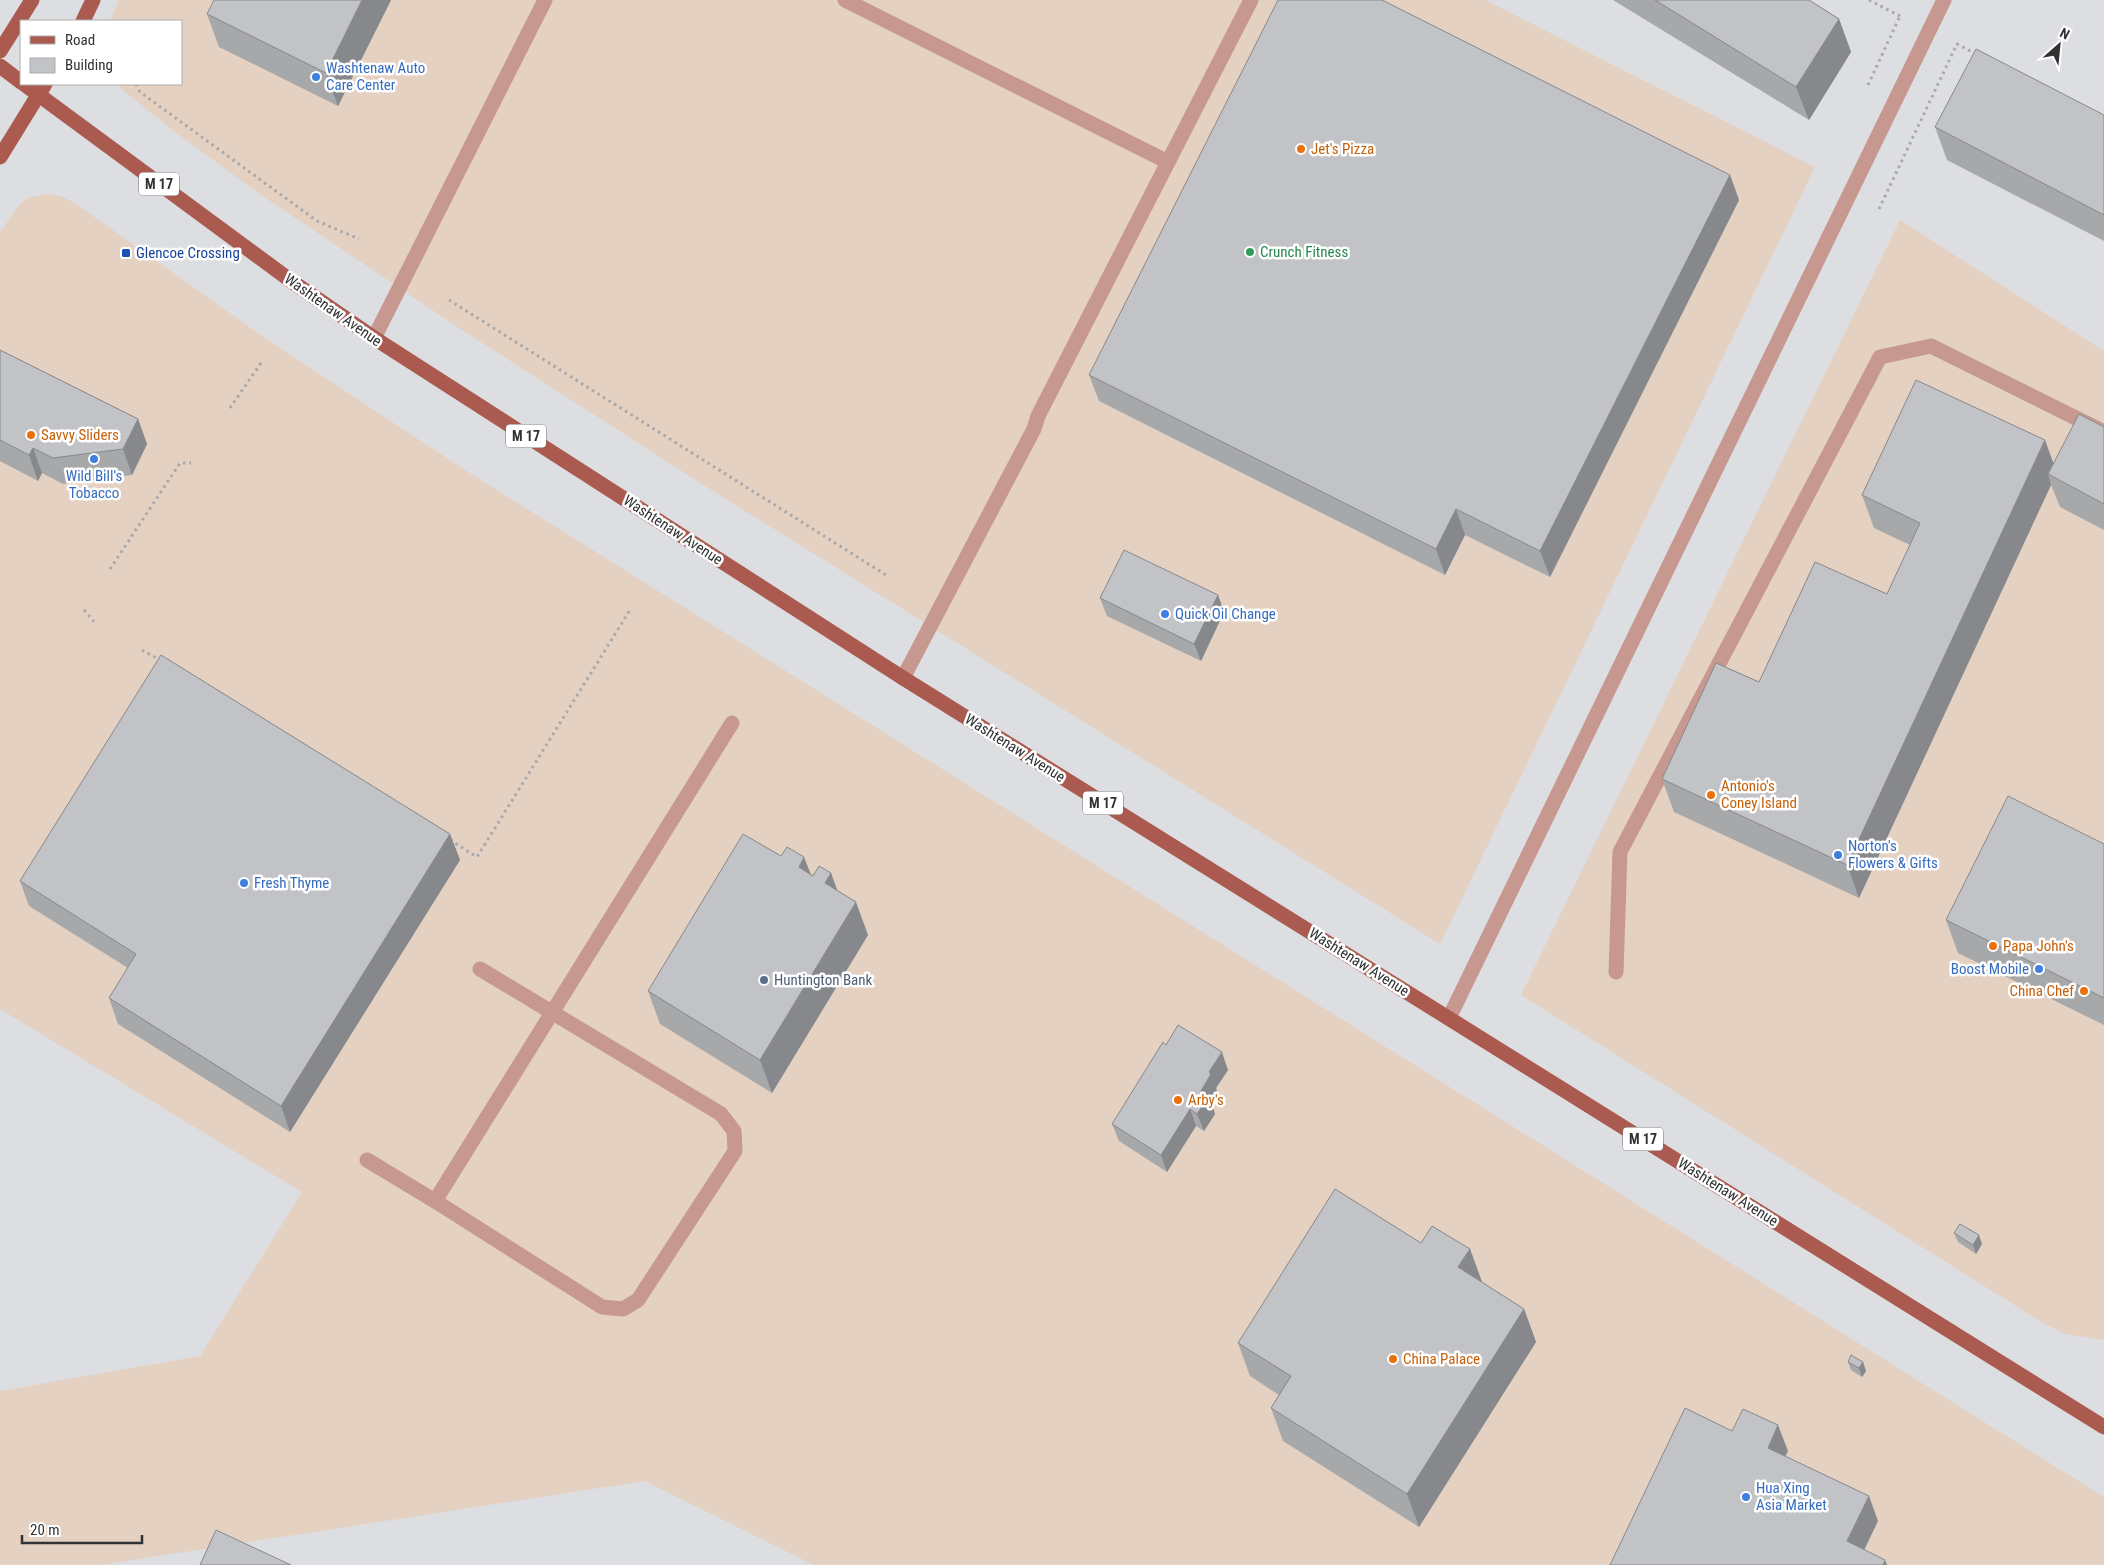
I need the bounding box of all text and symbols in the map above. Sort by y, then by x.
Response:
legend [20,20,182,85]
north arrow [2034,20,2084,70]
text: N [2057,24,2072,42]
text: Road [65,31,95,49]
text: Building [65,56,113,74]
place label: Washtenaw Auto Care Center [326,59,425,94]
marker: Washtenaw Auto Care Center [310,71,322,83]
place label: Jet's Pizza [1311,140,1374,158]
marker: Jet's Pizza [1295,143,1307,155]
road number: M 17 [139,172,179,195]
place label: Crunch Fitness [1260,243,1348,261]
place label: Glencoe Crossing [136,244,240,262]
marker: Crunch Fitness [1244,246,1256,258]
marker: Glencoe Crossing [120,247,132,259]
street label: Washtenaw Avenue [281,270,385,350]
road number: M 17 [506,424,546,448]
place label: Savvy Sliders [41,426,119,444]
marker: Savvy Sliders [25,429,37,441]
marker: Wild Bill's Tobacco [88,453,100,465]
place label: Wild Bill's Tobacco [66,467,122,502]
street label: Washtenaw Avenue [620,491,726,569]
place label: Quick Oil Change [1175,605,1276,623]
marker: Quick Oil Change [1159,608,1171,620]
street label: Washtenaw Avenue [962,710,1068,786]
place label: Antonio's Coney Island [1721,777,1797,812]
marker: Antonio's Coney Island [1705,789,1717,801]
road number: M 17 [1083,791,1123,814]
place label: Norton's Flowers & Gifts [1848,837,1938,872]
marker: Norton's Flowers & Gifts [1832,849,1844,861]
place label: Fresh Thyme [254,874,329,892]
marker: Fresh Thyme [238,877,250,889]
street label: Washtenaw Avenue [1306,924,1412,1000]
place label: Papa John's [2003,937,2074,955]
marker: Papa John's [1987,940,1999,952]
place label: Boost Mobile [1951,960,2029,978]
marker: Boost Mobile [2033,963,2045,975]
place label: Huntington Bank [774,971,873,989]
marker: Huntington Bank [758,974,770,986]
place label: China Chef [2009,982,2074,1000]
marker: China Chef [2078,985,2090,997]
place label: Arby's [1188,1091,1224,1109]
marker: Arby's [1172,1094,1184,1106]
road number: M 17 [1623,1128,1663,1150]
street label: Washtenaw Avenue [1675,1154,1781,1230]
place label: China Palace [1403,1350,1480,1368]
marker: China Palace [1387,1353,1399,1365]
place label: Hua Xing Asia Market [1756,1479,1827,1514]
marker: Hua Xing Asia Market [1740,1491,1752,1503]
scale bar [22,1512,142,1544]
text: 20 m [30,1521,60,1539]

